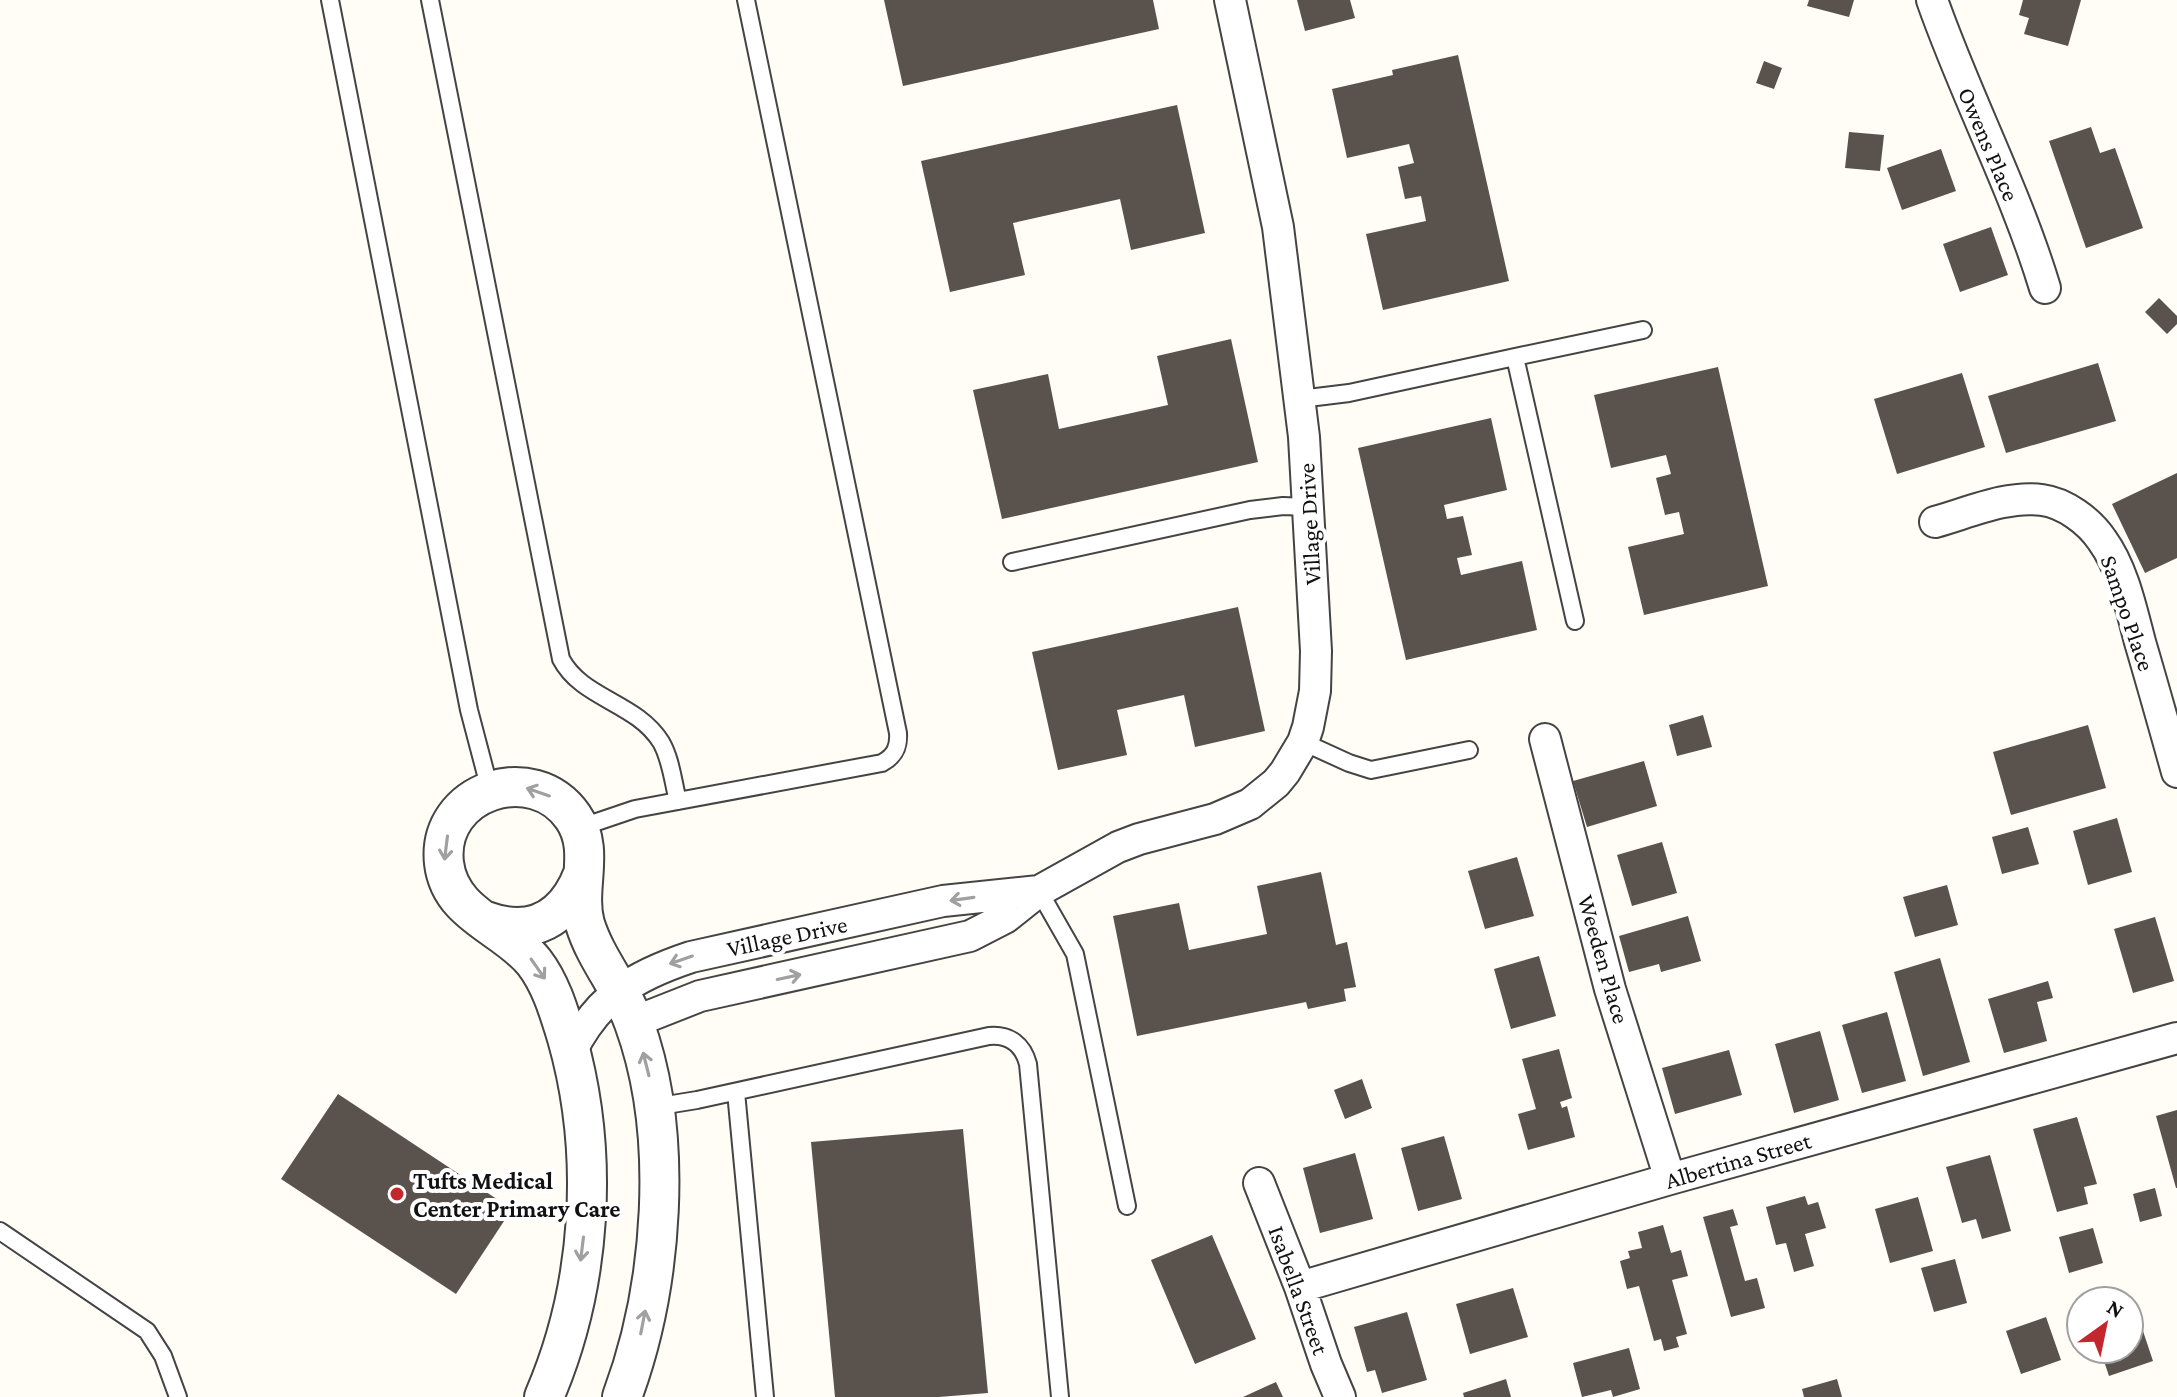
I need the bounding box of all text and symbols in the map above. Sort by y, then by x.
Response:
street label: Owens Place [1953,83,2025,205]
street label: Village Drive [1292,462,1326,586]
street label: Sampo Place [2096,552,2160,674]
one-way arrow [526,783,551,798]
one-way arrow [438,834,453,861]
one-way arrow [950,892,975,907]
street label: Weeden Place [1573,892,1635,1026]
street label: Village Drive [725,910,849,962]
one-way arrow [668,954,693,969]
one-way arrow [530,958,546,980]
one-way arrow [776,969,801,984]
one-way arrow [638,1052,653,1077]
street label: Albertina Street [1662,1126,1815,1194]
place label: Tufts Medical Center Primary Care [413,1167,620,1222]
marker: Tufts Medical Center Primary Care [388,1185,406,1203]
street label: Isabella Street [1263,1222,1335,1359]
one-way arrow [575,1235,590,1262]
north arrow [2065,1285,2145,1365]
text: N [2103,1294,2129,1323]
one-way arrow [637,1310,652,1335]

